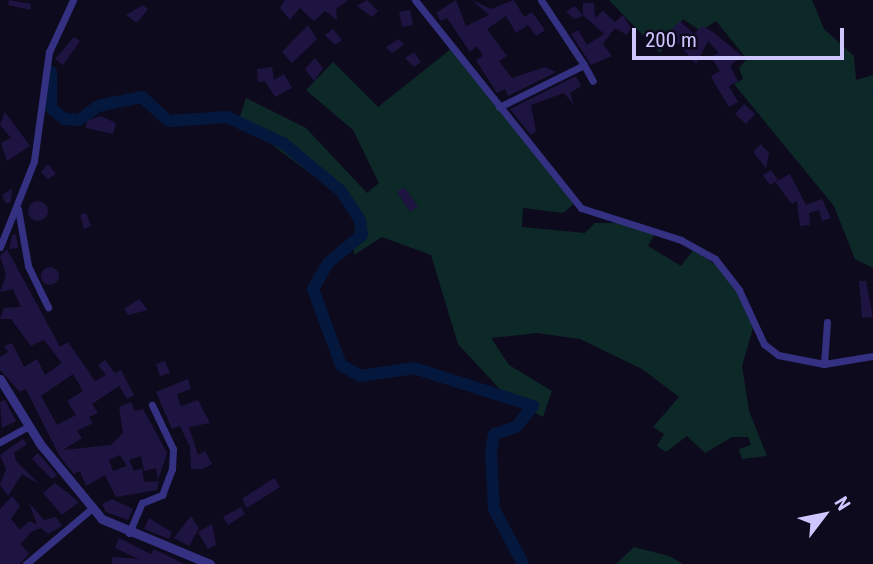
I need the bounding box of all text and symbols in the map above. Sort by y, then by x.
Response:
scale bar [635,14,847,58]
text: 200 m [645,28,697,52]
north arrow [789,480,859,550]
text: N [829,493,855,515]

